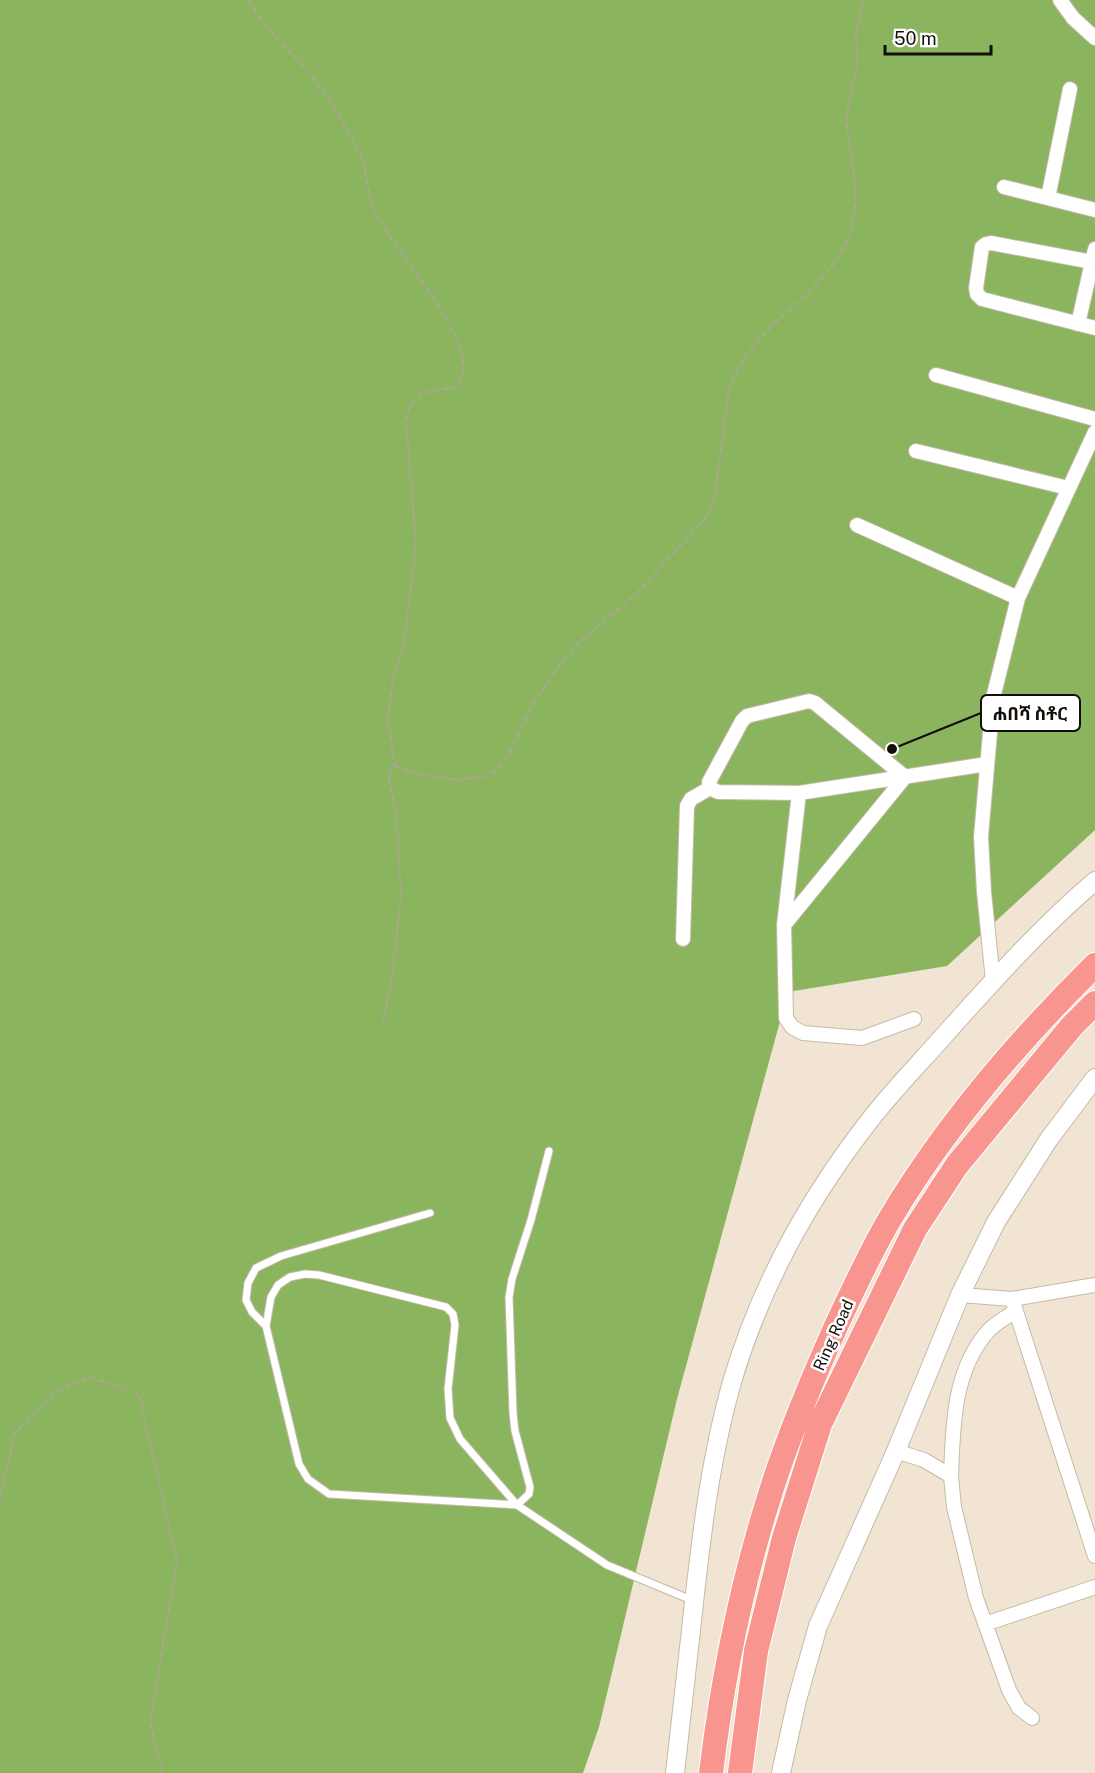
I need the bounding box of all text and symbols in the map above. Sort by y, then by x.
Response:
scale bar [885,18,992,56]
text: 50 m [894,28,937,49]
callout: ሐበሻ ስቶር [981,695,1080,731]
text: ሐበሻ ስቶር [993,703,1067,724]
street label: Ring Road [809,1297,858,1374]

